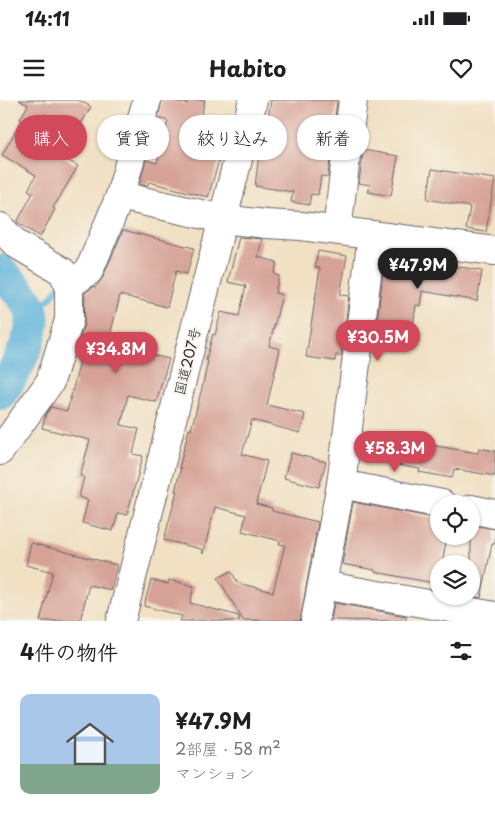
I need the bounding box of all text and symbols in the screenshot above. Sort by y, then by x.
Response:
text: 14:11 [25,4,70,32]
text: Habito [209,51,286,84]
icon: menu [20,54,48,82]
icon: heart [447,54,475,82]
chip: 購入 [15,115,87,160]
chip: 賃貸 [97,115,169,160]
chip: 絞り込み [179,115,287,160]
chip: 新着 [297,115,369,160]
pin: ¥47.9M [377,248,459,290]
text: ¥47.9M [389,252,447,276]
pin: ¥30.5M [337,320,419,362]
text: ¥30.5M [347,324,409,348]
street label: 国道207号 [168,325,206,397]
pin: ¥34.8M [75,332,157,374]
text: ¥34.8M [86,336,146,360]
pin: ¥58.3M [354,430,436,473]
text: ¥58.3M [365,435,425,459]
map controls [430,495,480,605]
button: locate [430,495,480,545]
button: layers [430,555,480,605]
text: 4件の物件 [20,635,118,667]
icon: filters [447,637,475,665]
text: ¥47.9M [175,704,252,736]
icon: home [60,714,120,774]
text: 2部屋 · 58 m² [175,736,281,760]
text: マンション [175,760,254,784]

